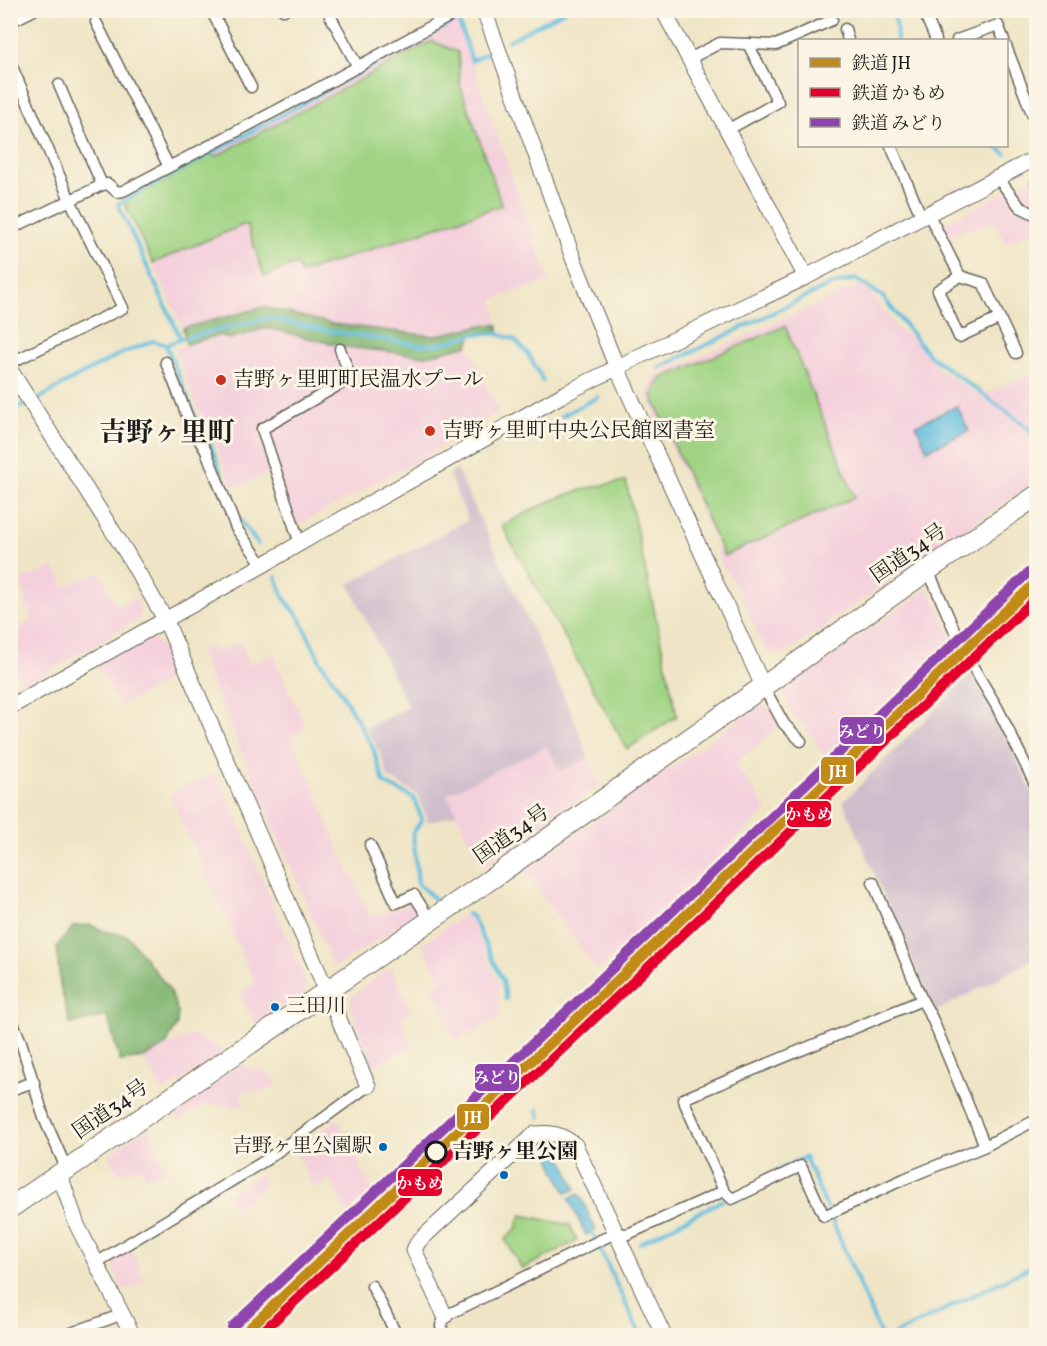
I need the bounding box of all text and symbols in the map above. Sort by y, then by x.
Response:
legend [798,39,1008,147]
text: 鉄道 JH [852,52,911,77]
text: 鉄道 かもめ [852,82,946,107]
text: 鉄道 みどり [852,112,946,137]
place label: 吉野ヶ里町町民温水プール [233,366,484,395]
marker: 吉野ヶ里町町民温水プール [214,373,228,387]
district label: 吉野ヶ里町 [100,415,235,453]
place label: 吉野ヶ里町中央公民館図書室 [442,417,715,446]
marker: 吉野ヶ里町中央公民館図書室 [423,424,437,438]
street label: 国道34号 [865,517,953,591]
line badge: みどり [839,716,885,745]
text: みどり [838,722,886,744]
line badge: JH [820,756,855,785]
text: JH [828,762,847,784]
street label: 国道34号 [468,798,556,872]
line badge: かもめ [786,800,832,828]
text: かもめ [785,805,833,827]
place label: 三田川 [286,993,346,1021]
marker: 三田川 [269,1001,281,1013]
line badge: みどり [474,1063,520,1092]
text: みどり [473,1068,521,1090]
street label: 国道34号 [67,1073,155,1147]
line badge: JH [456,1103,490,1131]
text: JH [463,1108,482,1130]
place label: 吉野ヶ里公園駅 [232,1133,372,1161]
place label: 吉野ヶ里公園 [452,1138,578,1167]
marker: 吉野ヶ里公園駅 [377,1141,389,1153]
marker: 吉野ヶ里公園 [425,1141,447,1163]
line badge: かもめ [397,1168,443,1197]
unlabelled marker [498,1169,510,1181]
text: かもめ [396,1174,444,1196]

